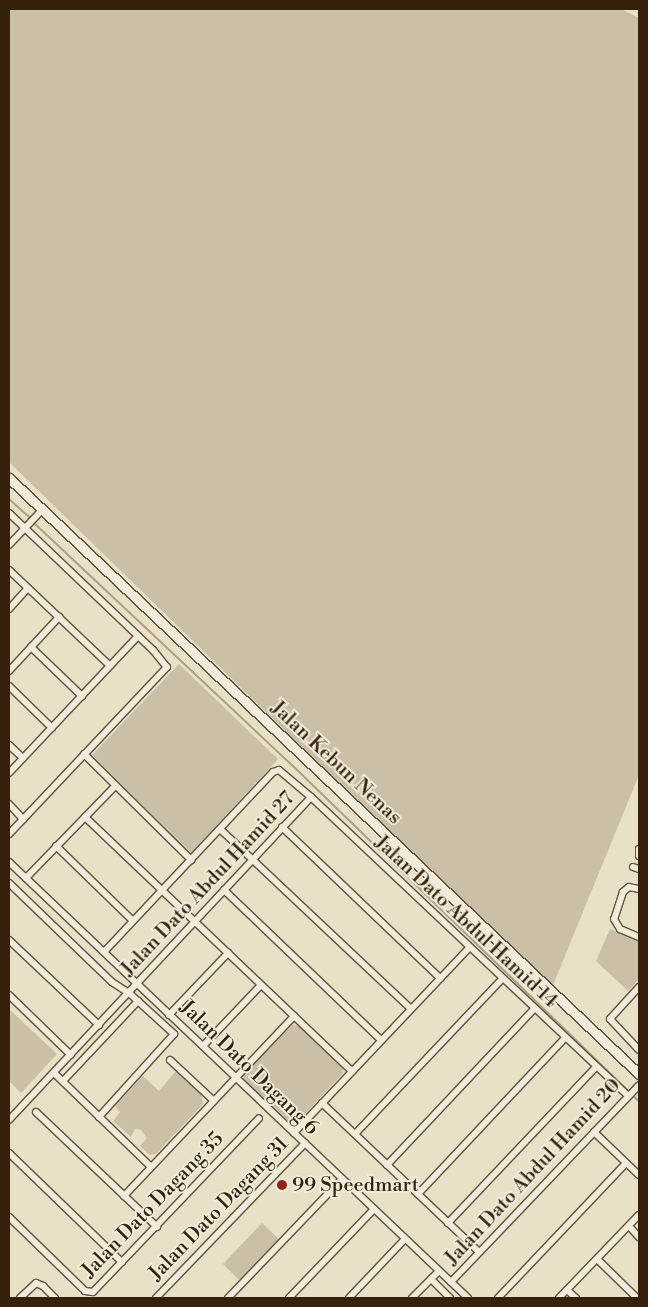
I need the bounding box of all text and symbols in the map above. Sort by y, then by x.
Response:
street label: Jalan Kebun Nenas [266,696,406,830]
street label: Jalan Dato Abdul Hamid 27 [116,787,300,981]
street label: Jalan Dato Abdul Hamid 14 [369,831,563,1013]
street label: Jalan Dato Dagang 6 [175,996,323,1140]
street label: Jalan Dato Abdul Hamid 20 [440,1074,626,1270]
street label: Jalan Dato Dagang 35 [77,1127,229,1283]
street label: Jalan Dato Dagang 31 [144,1132,294,1286]
place label: 99 Speedmart [292,1173,419,1197]
marker: 99 Speedmart [276,1179,288,1191]

